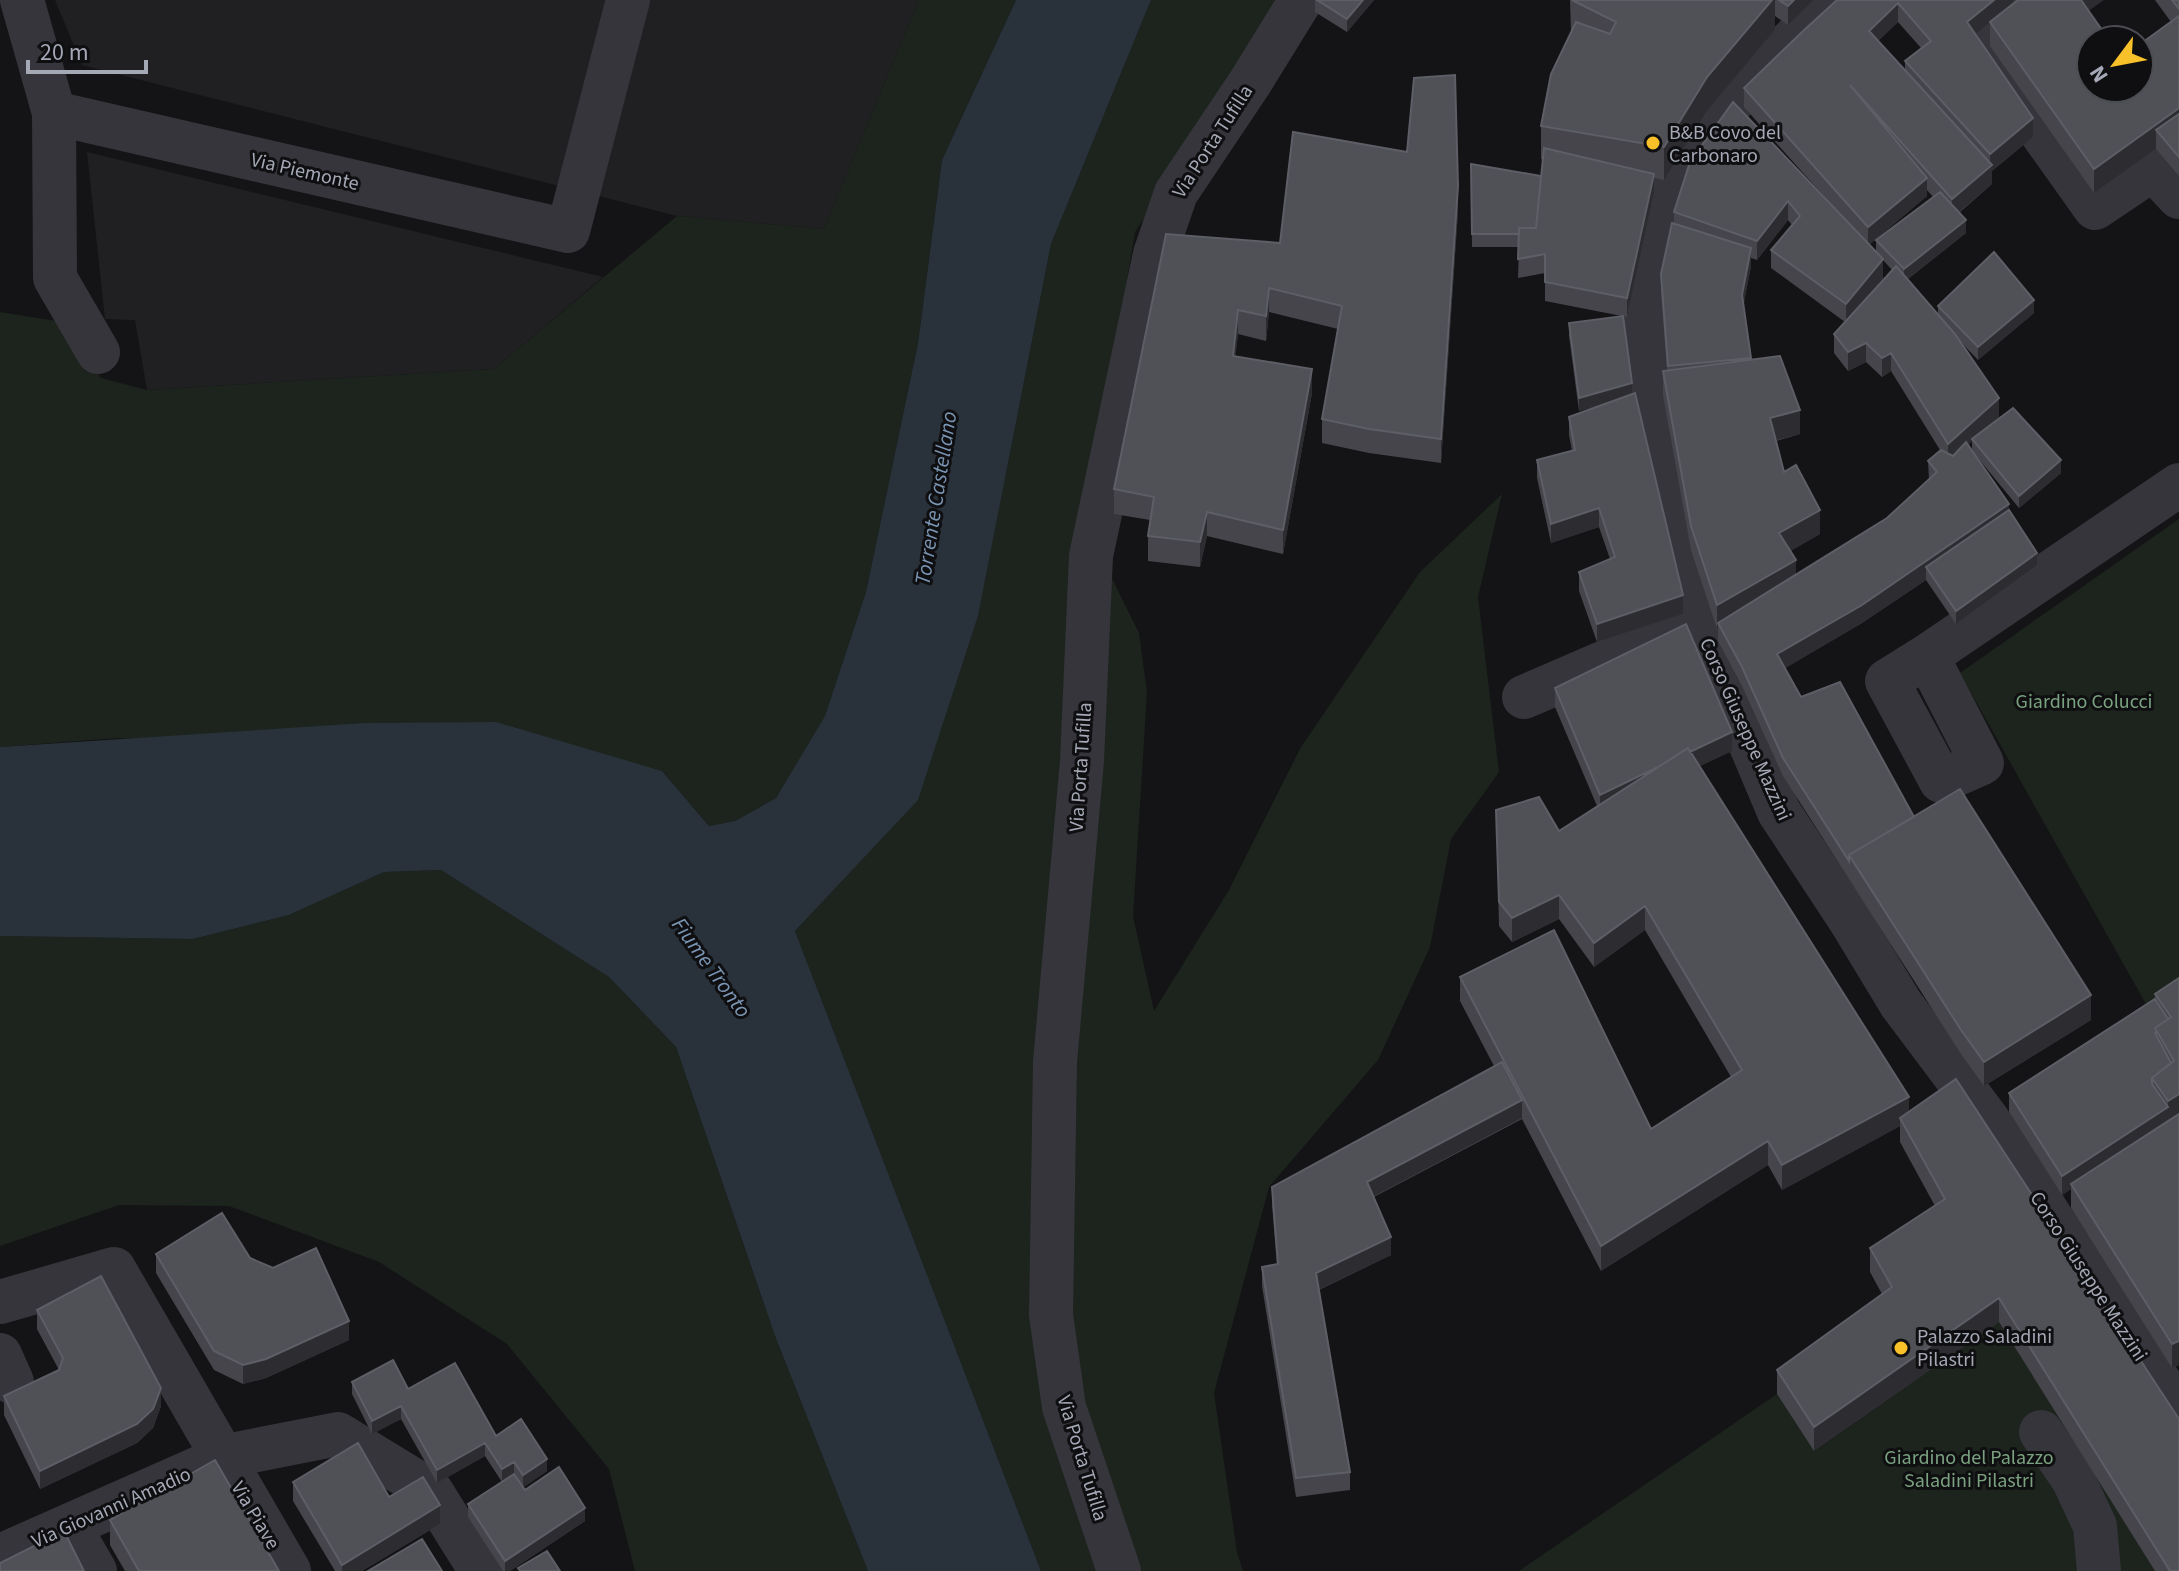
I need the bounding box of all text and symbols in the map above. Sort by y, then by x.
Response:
scale bar [28,24,146,74]
north arrow [2075,24,2155,104]
text: 20 m [40,35,89,70]
text: N [2081,59,2116,89]
street label: Via Porta Tufilla [1166,79,1260,204]
place label: B&B Covo del Carbonaro [1669,119,1781,170]
marker: B&B Covo del Carbonaro [1644,134,1662,152]
street label: Via Piemonte [248,146,362,198]
water label: Torrente Castellano [906,409,966,587]
street label: Corso Giuseppe Mazzini [1692,634,1798,825]
park label: Giardino Colucci [2016,688,2152,716]
street label: Via Porta Tufilla [1062,701,1099,833]
water label: Fiume Tronto [664,911,759,1025]
street label: Corso Giuseppe Mazzini [2023,1186,2154,1367]
place label: Palazzo Saladini Pilastri [1917,1323,2052,1374]
marker: Palazzo Saladini Pilastri [1892,1339,1910,1357]
street label: Via Porta Tufilla [1050,1392,1114,1525]
park label: Giardino del Palazzo Saladini Pilastri [1884,1444,2054,1495]
street label: Via Giovanni Amadio [27,1460,195,1556]
street label: Via Piave [224,1476,286,1555]

